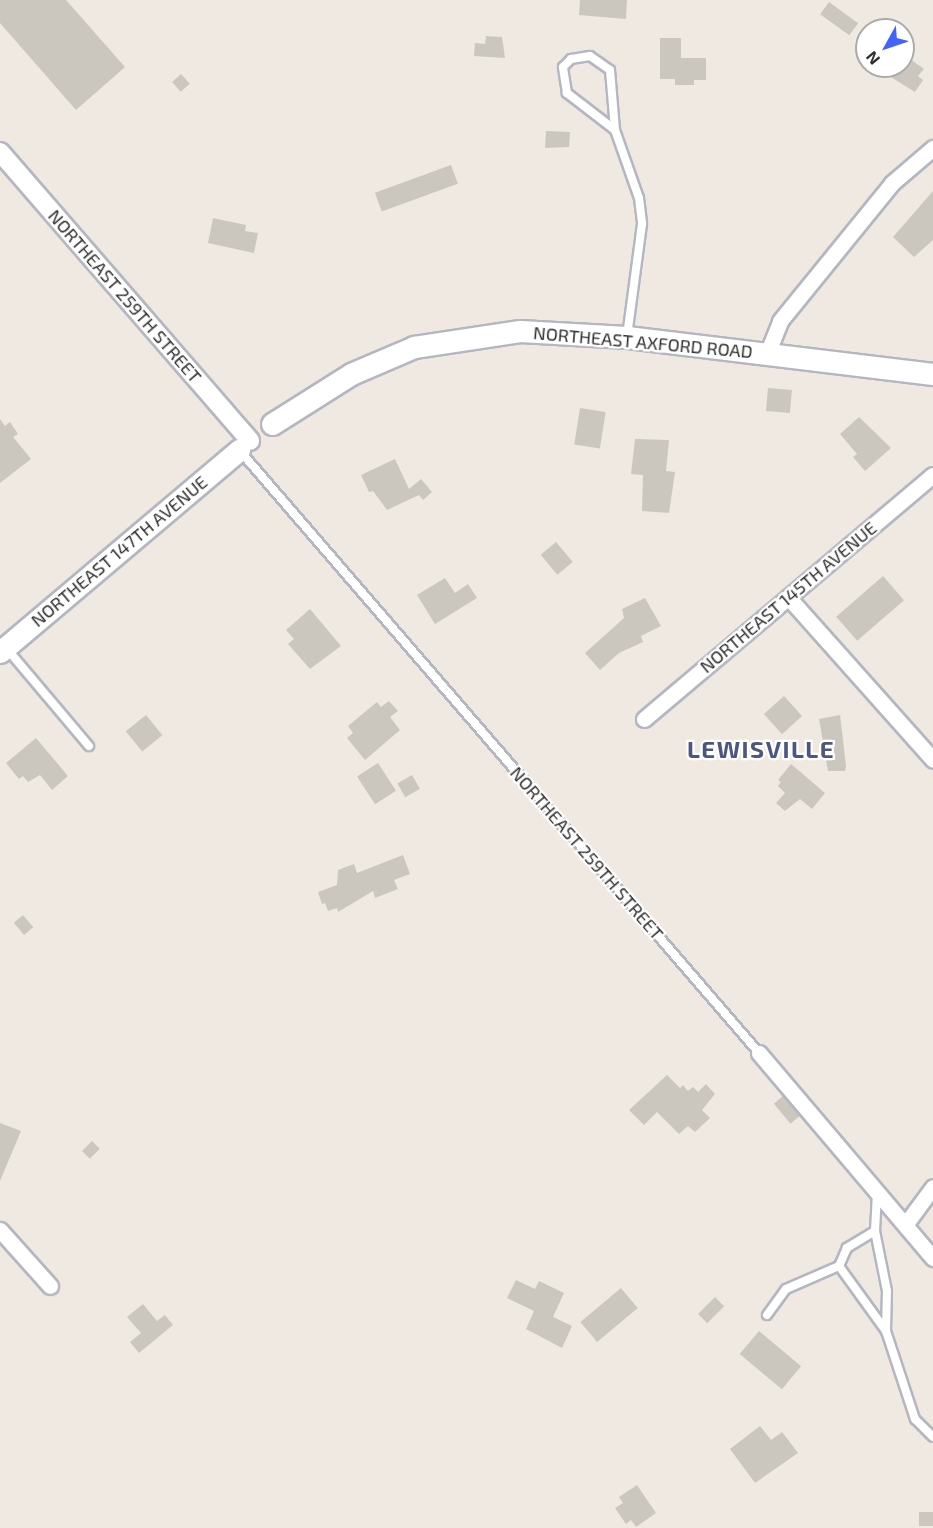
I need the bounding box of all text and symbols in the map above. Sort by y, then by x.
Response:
north arrow [855,18,915,78]
text: N [861,48,883,69]
street label: NORTHEAST 259TH STREET [44,205,206,387]
street label: NORTHEAST AXFORD ROAD [532,322,754,362]
street label: NORTHEAST 147TH AVENUE [26,471,212,631]
street label: NORTHEAST 145TH AVENUE [695,516,881,678]
district label: LEWISVILLE [687,735,835,763]
street label: NORTHEAST 259TH STREET [506,762,668,944]

